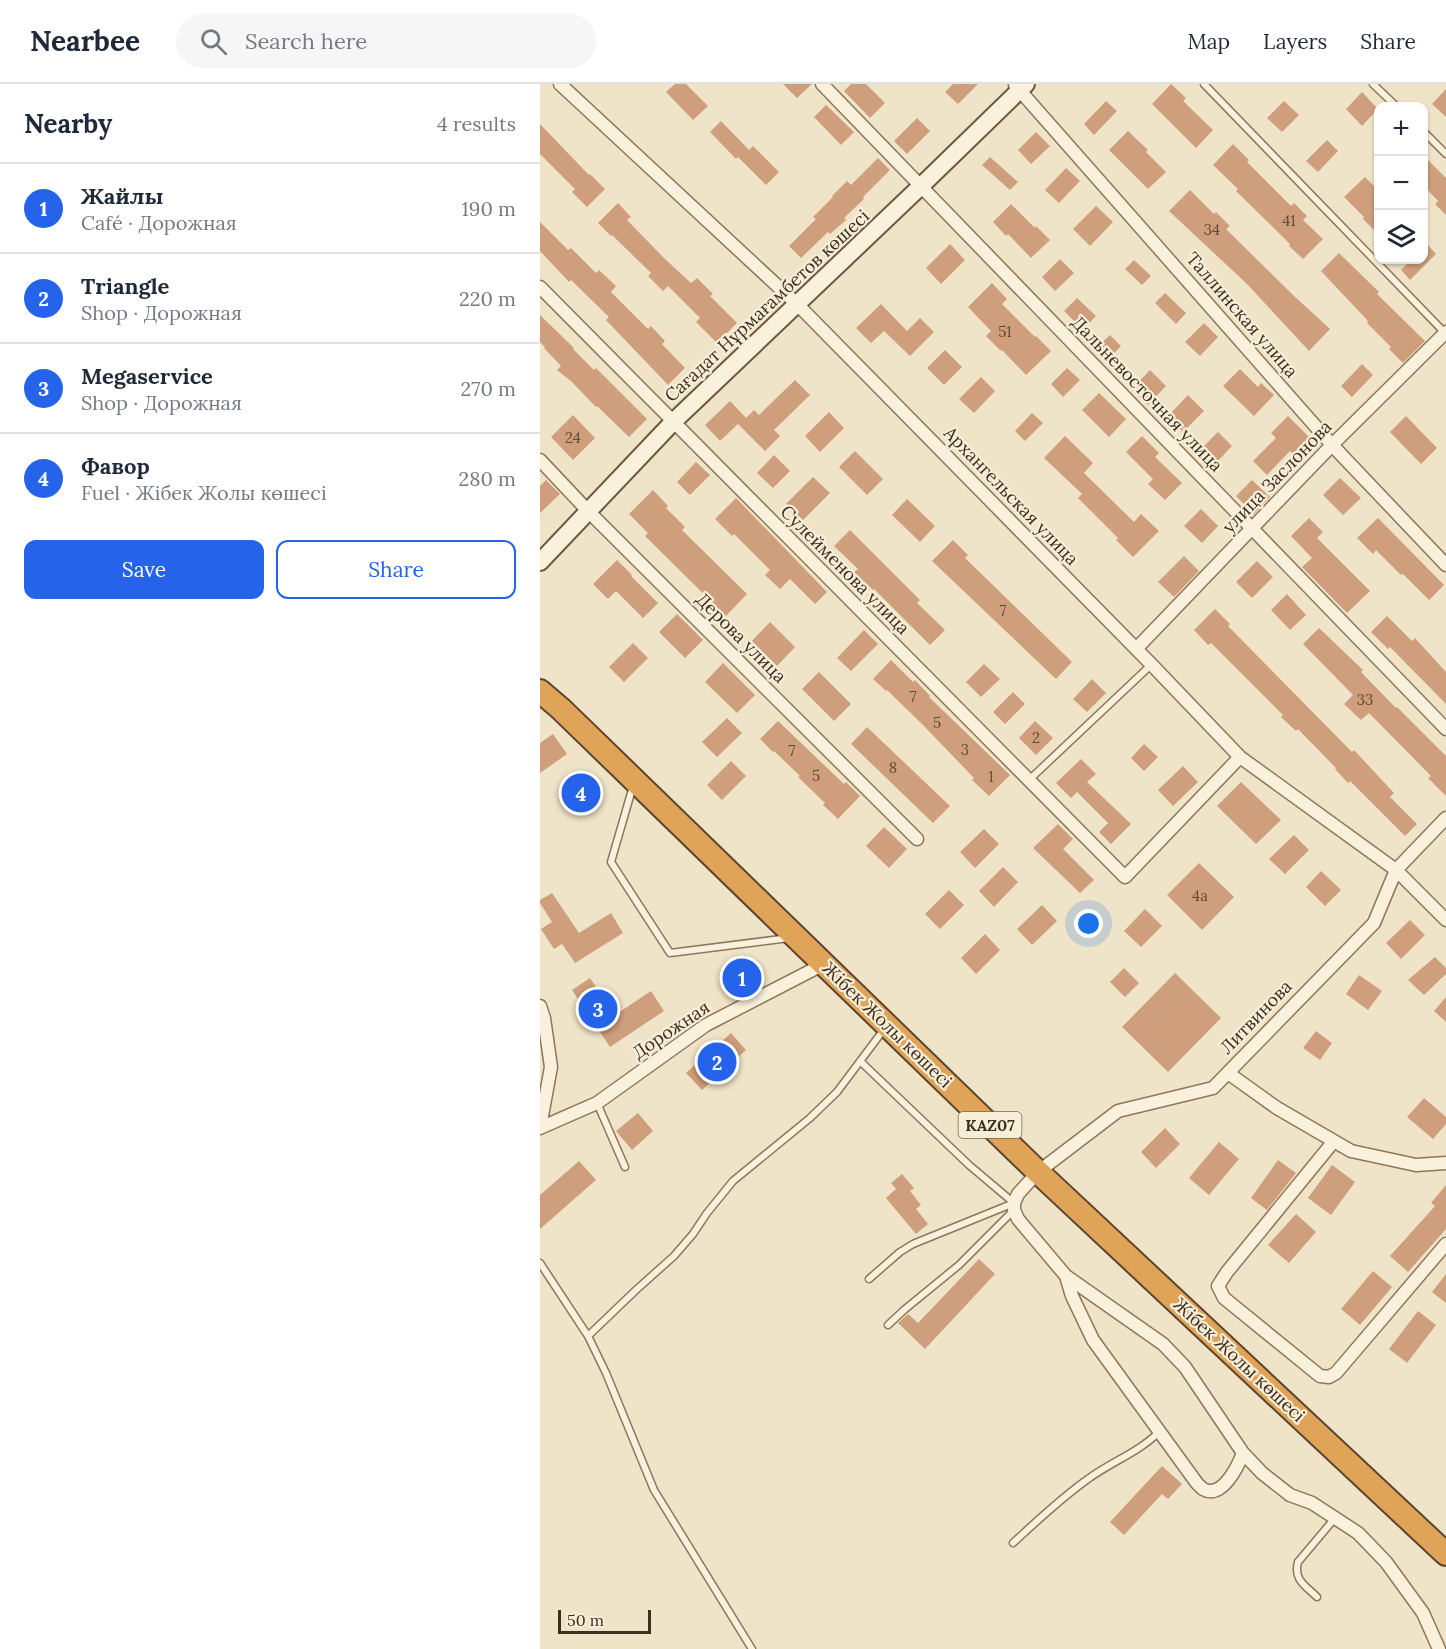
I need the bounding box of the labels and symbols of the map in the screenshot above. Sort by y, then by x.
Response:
street label: Сағадат Нұрмағамбетов көшесі [659,204,874,407]
house number: 41 [1282,211,1296,230]
house number: 34 [1204,220,1220,239]
street label: Таллинская улица [1182,247,1303,382]
street label: Дальневосточная улица [1067,311,1228,477]
house number: 51 [998,322,1012,341]
street label: улица Заслонова [1217,415,1336,538]
street label: Архангельская улица [938,421,1084,570]
house number: 24 [565,428,581,447]
street label: Сулейменова улица [776,500,915,639]
street label: Дерова улица [691,588,791,688]
house number: 7 [1000,601,1007,620]
house number: 7 [910,687,917,706]
house number: 33 [1357,690,1373,709]
house number: 5 [933,713,941,732]
house number: 2 [1032,728,1040,747]
house number: 3 [961,740,969,759]
house number: 7 [789,741,796,760]
house number: 8 [889,758,897,777]
house number: 5 [812,766,820,785]
house number: 1 [988,767,994,786]
pin: 4 [562,770,600,816]
house number: 4а [1192,886,1208,905]
your location [1074,909,1103,938]
pin: 1 [722,956,762,1000]
street label: Жібек Жолы көшесі [817,957,957,1093]
street label: Литвинова [1215,975,1296,1058]
pin: 3 [578,986,618,1032]
street label: Дорожная [628,995,714,1064]
pin: 2 [698,1040,736,1084]
road number: KAZ07 [958,1112,1022,1138]
street label: Жібек Жолы көшесі [1169,1293,1310,1427]
scale bar [558,1607,651,1634]

